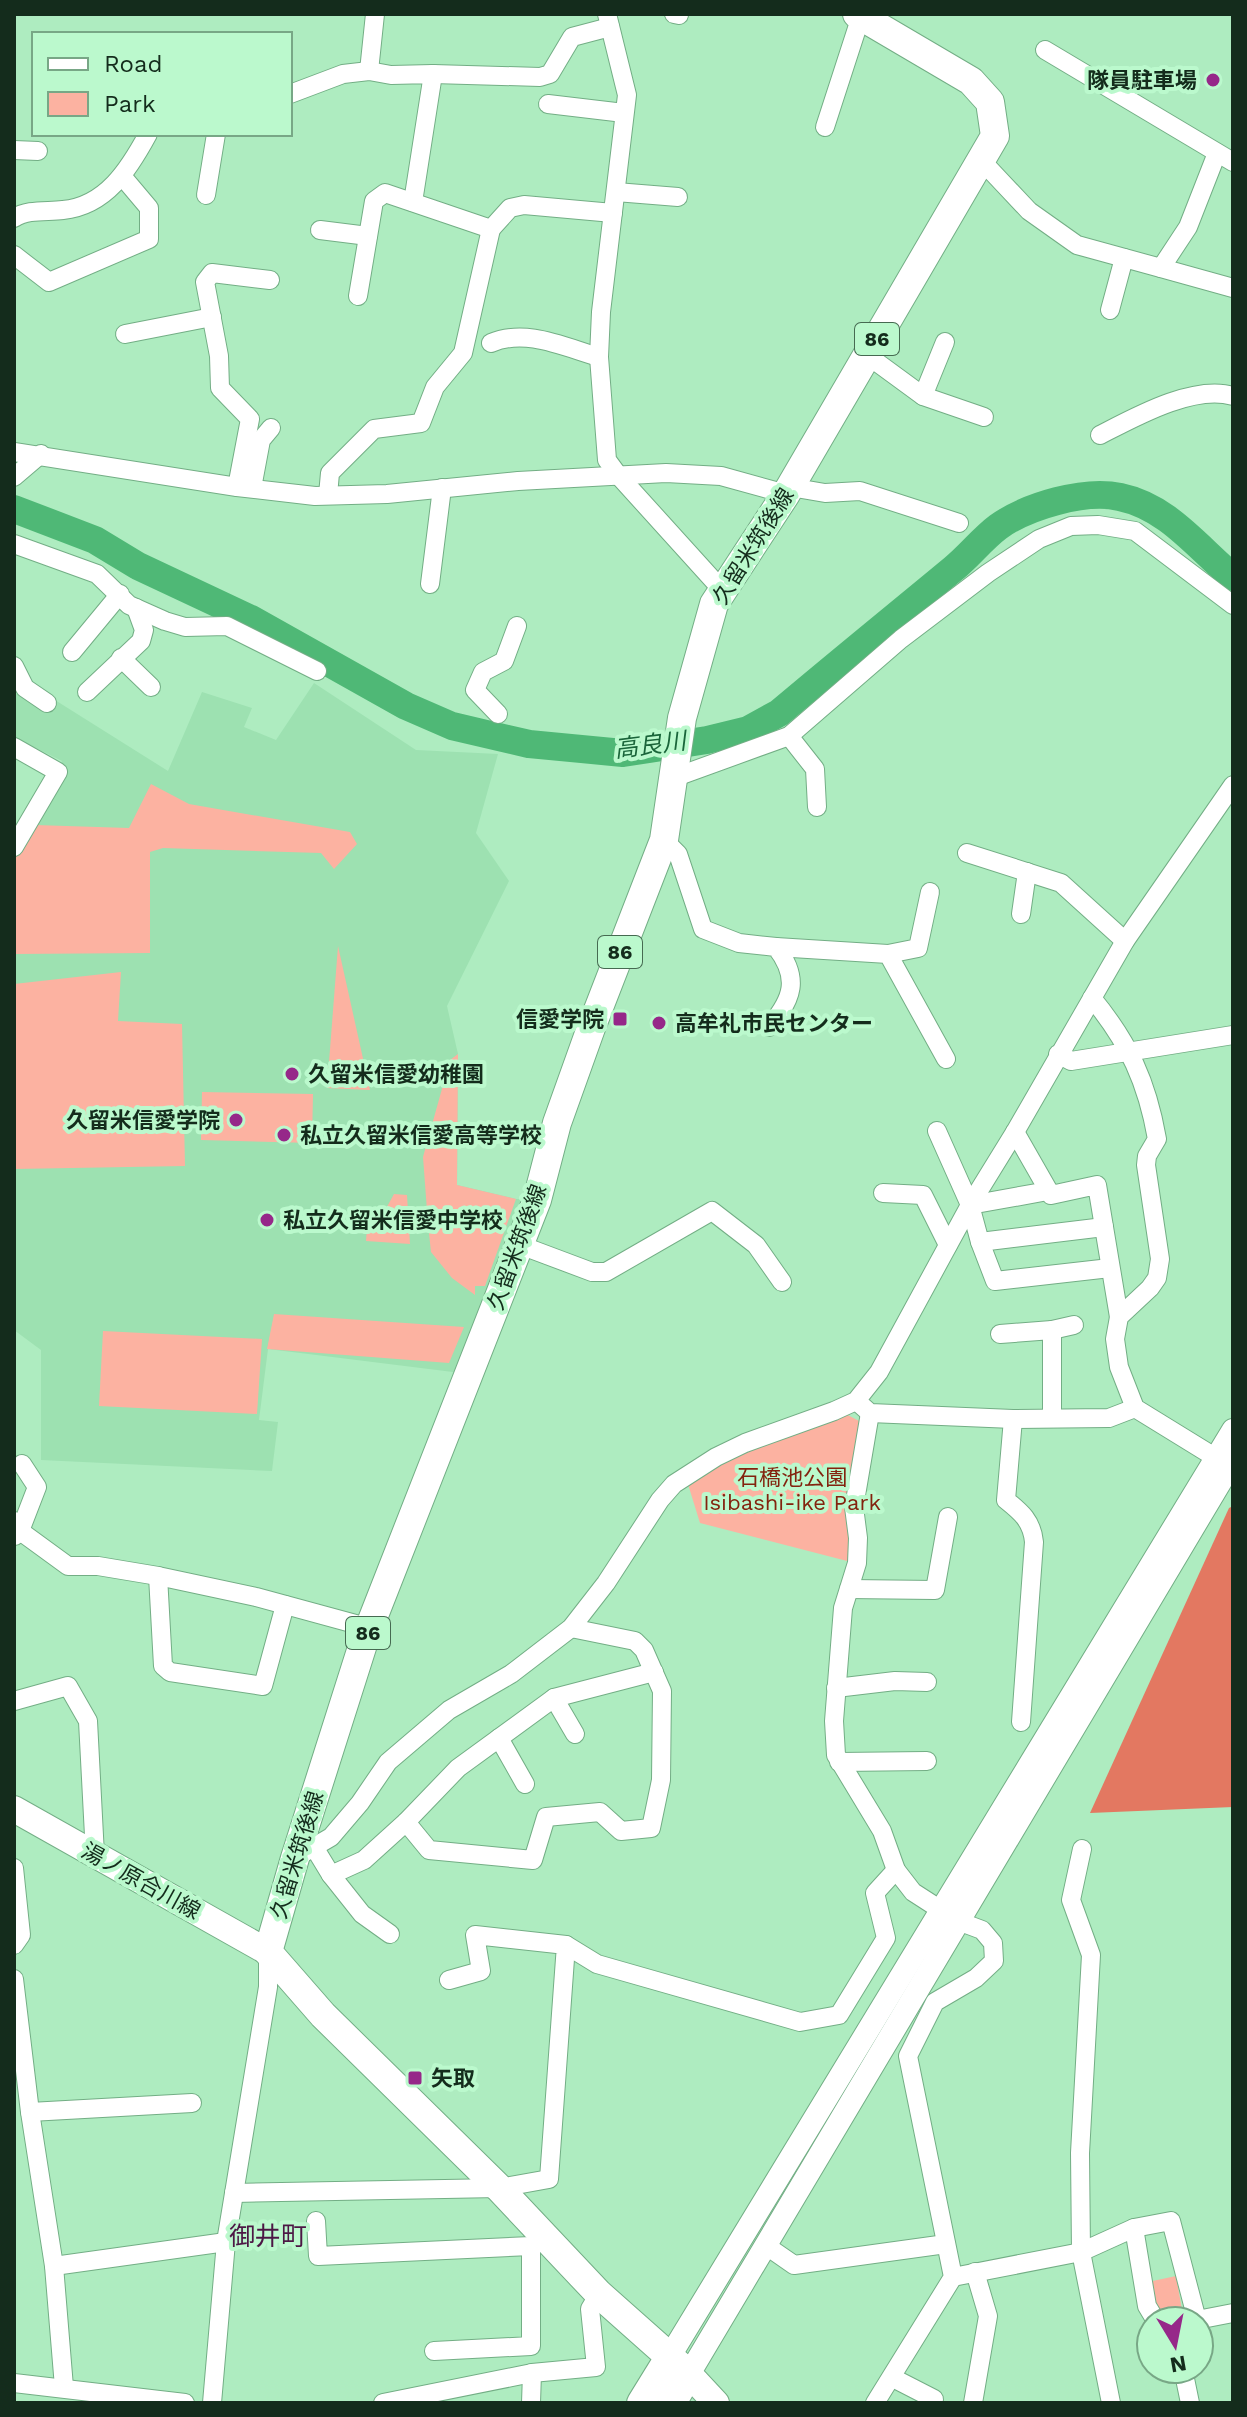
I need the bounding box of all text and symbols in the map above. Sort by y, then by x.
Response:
legend [32,32,292,136]
text: Road [104,50,163,78]
place label: 隊員駐車場 [1087,68,1197,93]
marker: 隊員駐車場 [1204,71,1222,89]
text: Park [104,90,156,118]
road number: 86 [855,323,899,355]
street label: 久留米筑後線 [707,483,799,609]
water label: 高良川 [613,726,690,763]
road number: 86 [598,936,642,968]
place label: 信愛学院 [516,1007,604,1032]
marker: 信愛学院 [611,1010,629,1028]
place label: 高牟礼市民センター [675,1011,873,1036]
marker: 高牟礼市民センター [650,1014,668,1032]
place label: 久留米信愛幼稚園 [308,1062,484,1087]
marker: 久留米信愛幼稚園 [283,1065,301,1083]
place label: 久留米信愛学院 [66,1108,220,1133]
marker: 久留米信愛学院 [227,1111,245,1129]
place label: 私立久留米信愛高等学校 [300,1123,542,1148]
marker: 私立久留米信愛高等学校 [275,1126,293,1144]
street label: 久留米筑後線 [483,1181,551,1313]
place label: 私立久留米信愛中学校 [283,1208,503,1233]
marker: 私立久留米信愛中学校 [258,1211,276,1229]
park label: 石橋池公園 Isibashi-ike Park [703,1465,881,1515]
road number: 86 [346,1617,390,1649]
street label: 久留米筑後線 [266,1788,328,1922]
street label: 湯ノ原合川線 [77,1838,205,1924]
place label: 矢取 [431,2066,475,2091]
marker: 矢取 [406,2069,424,2087]
district label: 御井町 [229,2221,307,2251]
north arrow [1135,2305,1215,2385]
text: N [1168,2350,1189,2378]

